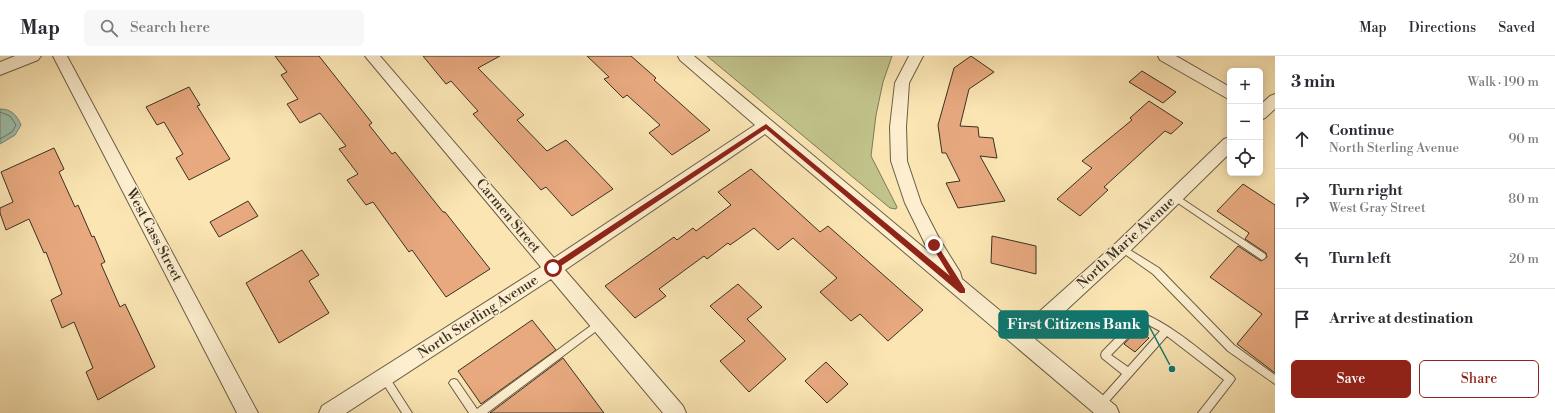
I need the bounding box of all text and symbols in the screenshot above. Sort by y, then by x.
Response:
search box [84,10,364,46]
text: Map [20,16,60,40]
icon: search [98,17,120,39]
text: Search here [130,18,210,37]
text: Map [1359,19,1387,37]
text: Directions [1409,19,1476,37]
text: Saved [1498,19,1535,37]
map controls [1227,68,1263,176]
button: + [1227,68,1263,104]
text: 3 min [1291,71,1335,93]
text: Walk · 190 m [1468,74,1539,90]
button: − [1227,104,1263,140]
text: Continue [1329,121,1394,140]
icon: ahead [1291,128,1313,150]
text: 90 m [1508,131,1539,147]
button: locate [1227,140,1263,176]
text: North Sterling Avenue [1329,140,1459,156]
street label: Carmen Street [472,175,544,257]
text: Turn right [1329,181,1403,200]
street label: West Cass Street [121,184,186,285]
icon: right [1291,188,1313,210]
text: 80 m [1508,191,1539,207]
street label: North Marie Avenue [1073,193,1179,293]
text: West Gray Street [1329,200,1426,216]
route end [925,236,943,254]
icon: left [1291,248,1313,270]
text: Turn left [1329,249,1391,268]
text: 20 m [1509,251,1539,267]
route start [544,259,562,277]
street label: North Sterling Avenue [414,271,542,363]
icon: arrive [1291,308,1313,330]
text: Arrive at destination [1329,309,1473,328]
callout: First Citizens Bank [999,311,1148,338]
text: First Citizens Bank [1007,315,1141,334]
button: Save [1291,360,1411,398]
button: Share [1419,360,1539,398]

